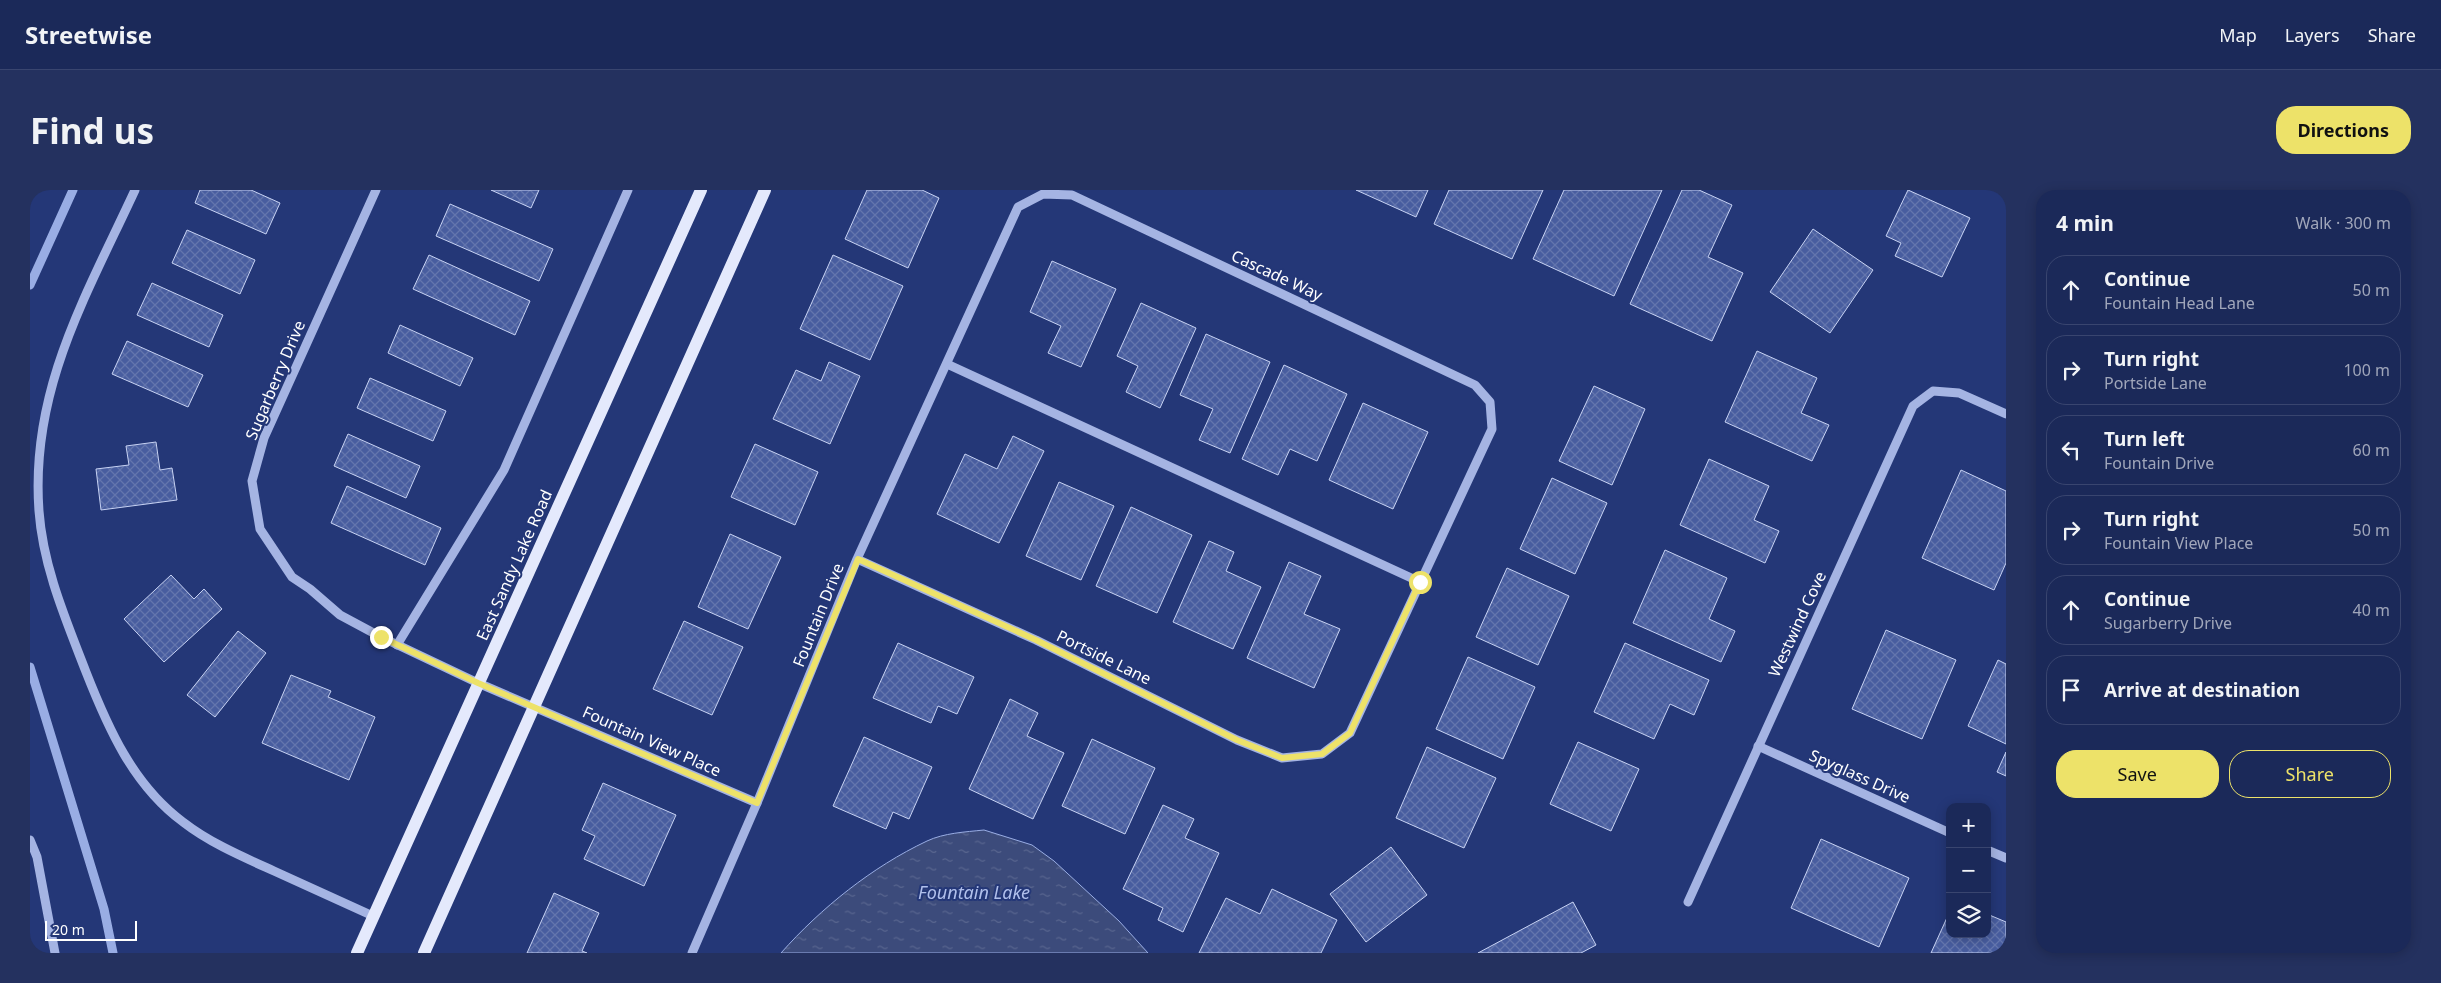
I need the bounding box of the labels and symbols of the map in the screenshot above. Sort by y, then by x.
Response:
street label: Cascade Way [1228,244,1327,306]
street label: Sugarberry Drive [240,317,310,443]
street label: East Sandy Lake Road [471,486,557,644]
street label: Fountain Drive [787,560,849,670]
street label: Westwind Cove [1763,568,1831,680]
route start [1409,571,1432,594]
street label: Portside Lane [1053,625,1155,689]
route end [370,626,393,649]
street label: Fountain View Place [579,701,725,781]
street label: Spyglass Drive [1806,744,1914,808]
water label: Fountain Lake [918,880,1030,904]
scale bar [45,918,138,941]

